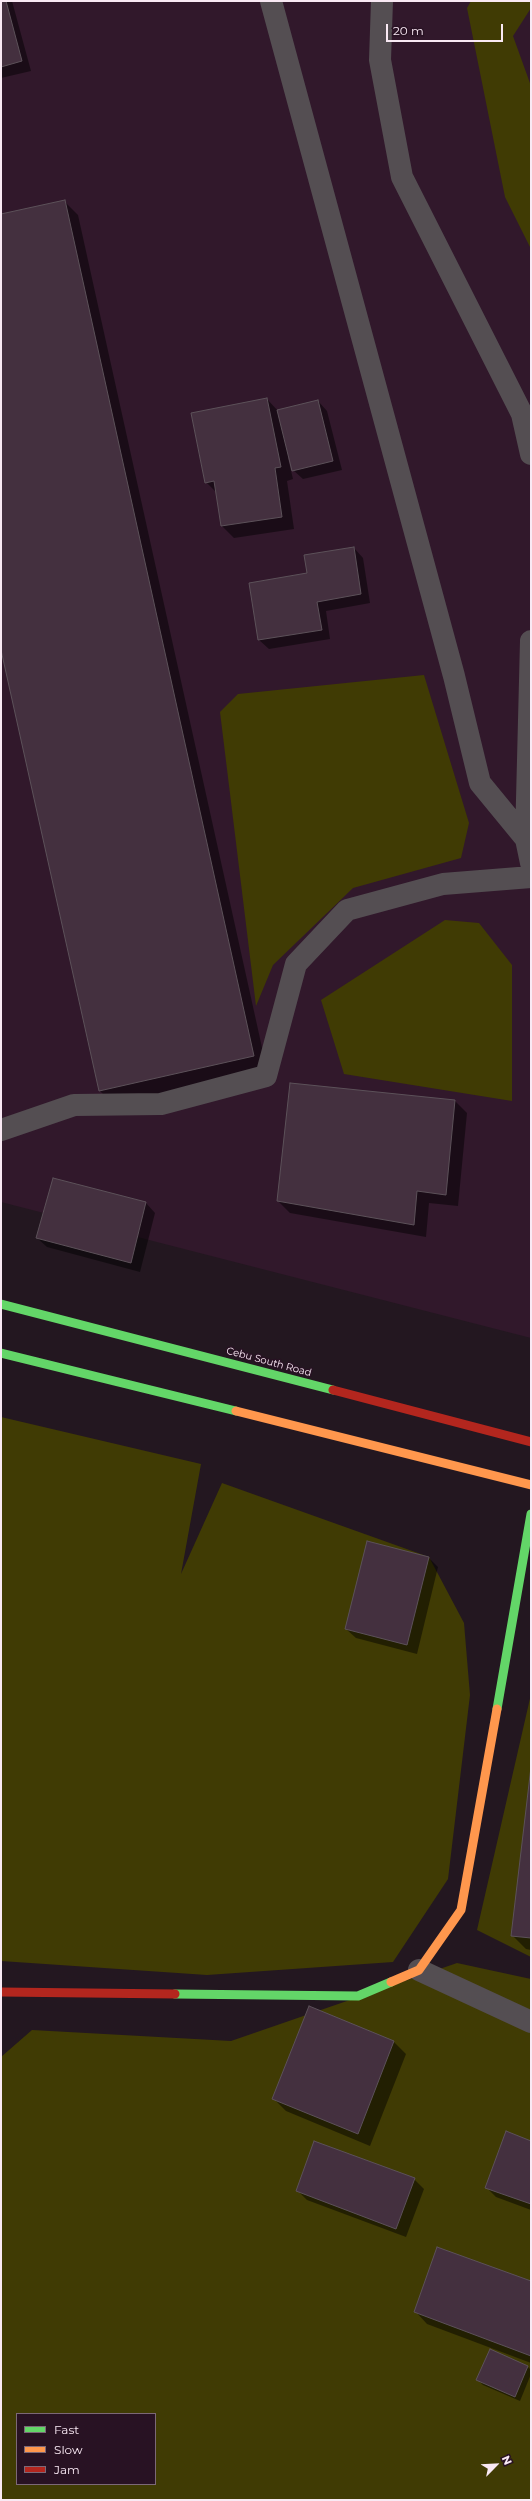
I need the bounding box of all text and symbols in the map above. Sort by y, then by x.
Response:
scale bar [388,16,505,42]
text: 20 m [393,23,424,38]
street label: Cebu South Road [225,1345,313,1379]
legend [16,2413,156,2485]
text: Fast [54,2422,79,2437]
text: Slow [54,2442,83,2457]
north arrow [476,2445,516,2485]
text: N [499,2453,515,2467]
text: Jam [54,2462,80,2477]

